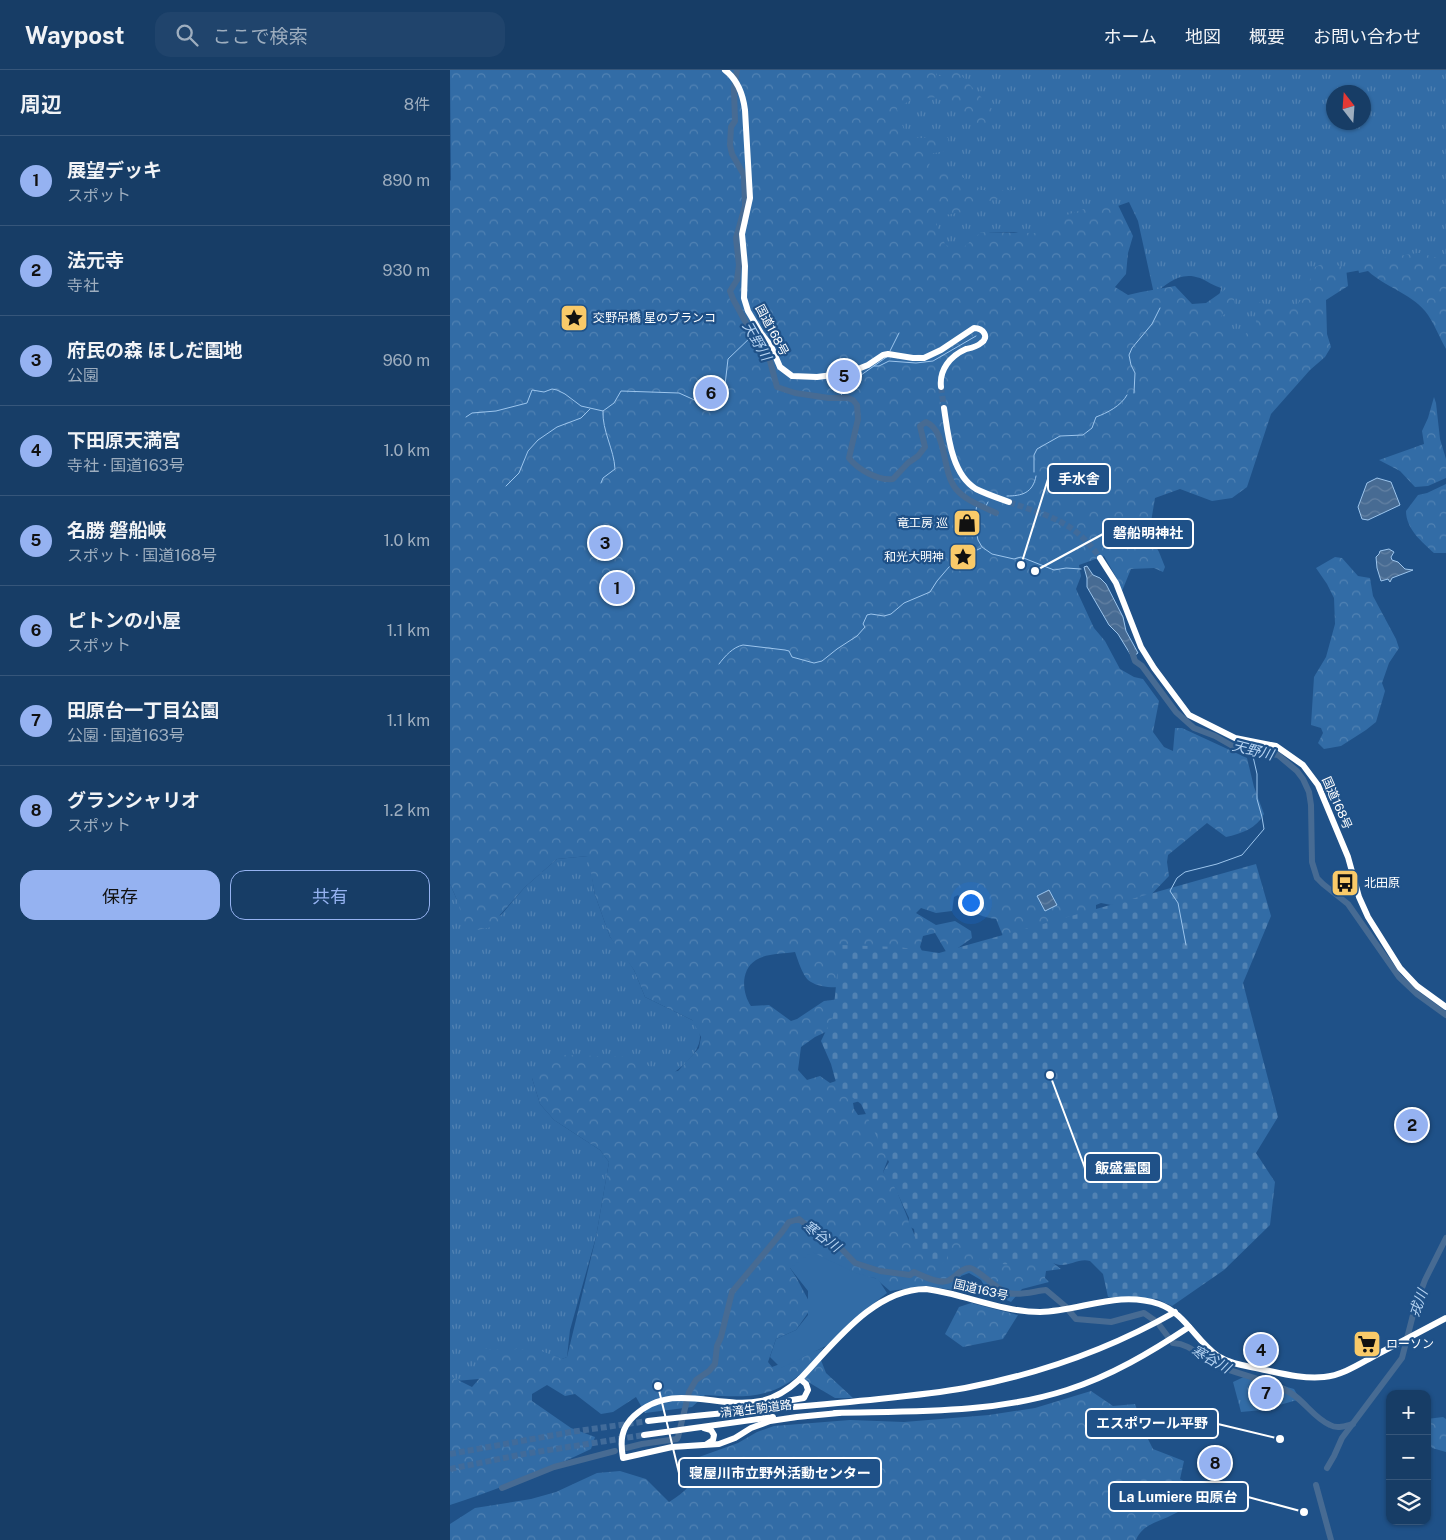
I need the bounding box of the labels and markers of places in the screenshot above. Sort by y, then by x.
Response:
place icon: 交野吊橋 星のブランコ [559,303,589,333]
place label: 交野吊橋 星のブランコ [593,311,716,325]
pin: 5 [828,357,860,395]
pin: 6 [695,374,727,412]
callout: 手水舎 [1048,464,1110,493]
shop icon: 竜工房 巡 [952,508,982,538]
place label: 竜工房 巡 [897,516,948,530]
callout: 磐船明神社 [1103,519,1193,548]
pin: 3 [589,524,621,562]
place icon: 和光大明神 [948,542,978,572]
place label: 和光大明神 [884,550,944,564]
pin: 1 [601,569,633,607]
bus stop icon: 北田原 [1330,868,1360,898]
place label: 北田原 [1364,876,1400,890]
pin: 2 [1396,1106,1428,1144]
callout: 飯盛霊園 [1085,1153,1161,1182]
supermarket icon: ローソン [1352,1329,1382,1359]
pin: 4 [1245,1331,1277,1369]
place label: ローソン [1386,1337,1434,1351]
pin: 7 [1250,1374,1282,1412]
callout: エスポワール平野 [1086,1409,1218,1438]
pin: 8 [1199,1444,1231,1482]
callout: 寝屋川市立野外活動センター [679,1458,881,1487]
callout: La Lumiere 田原台 [1109,1482,1248,1511]

